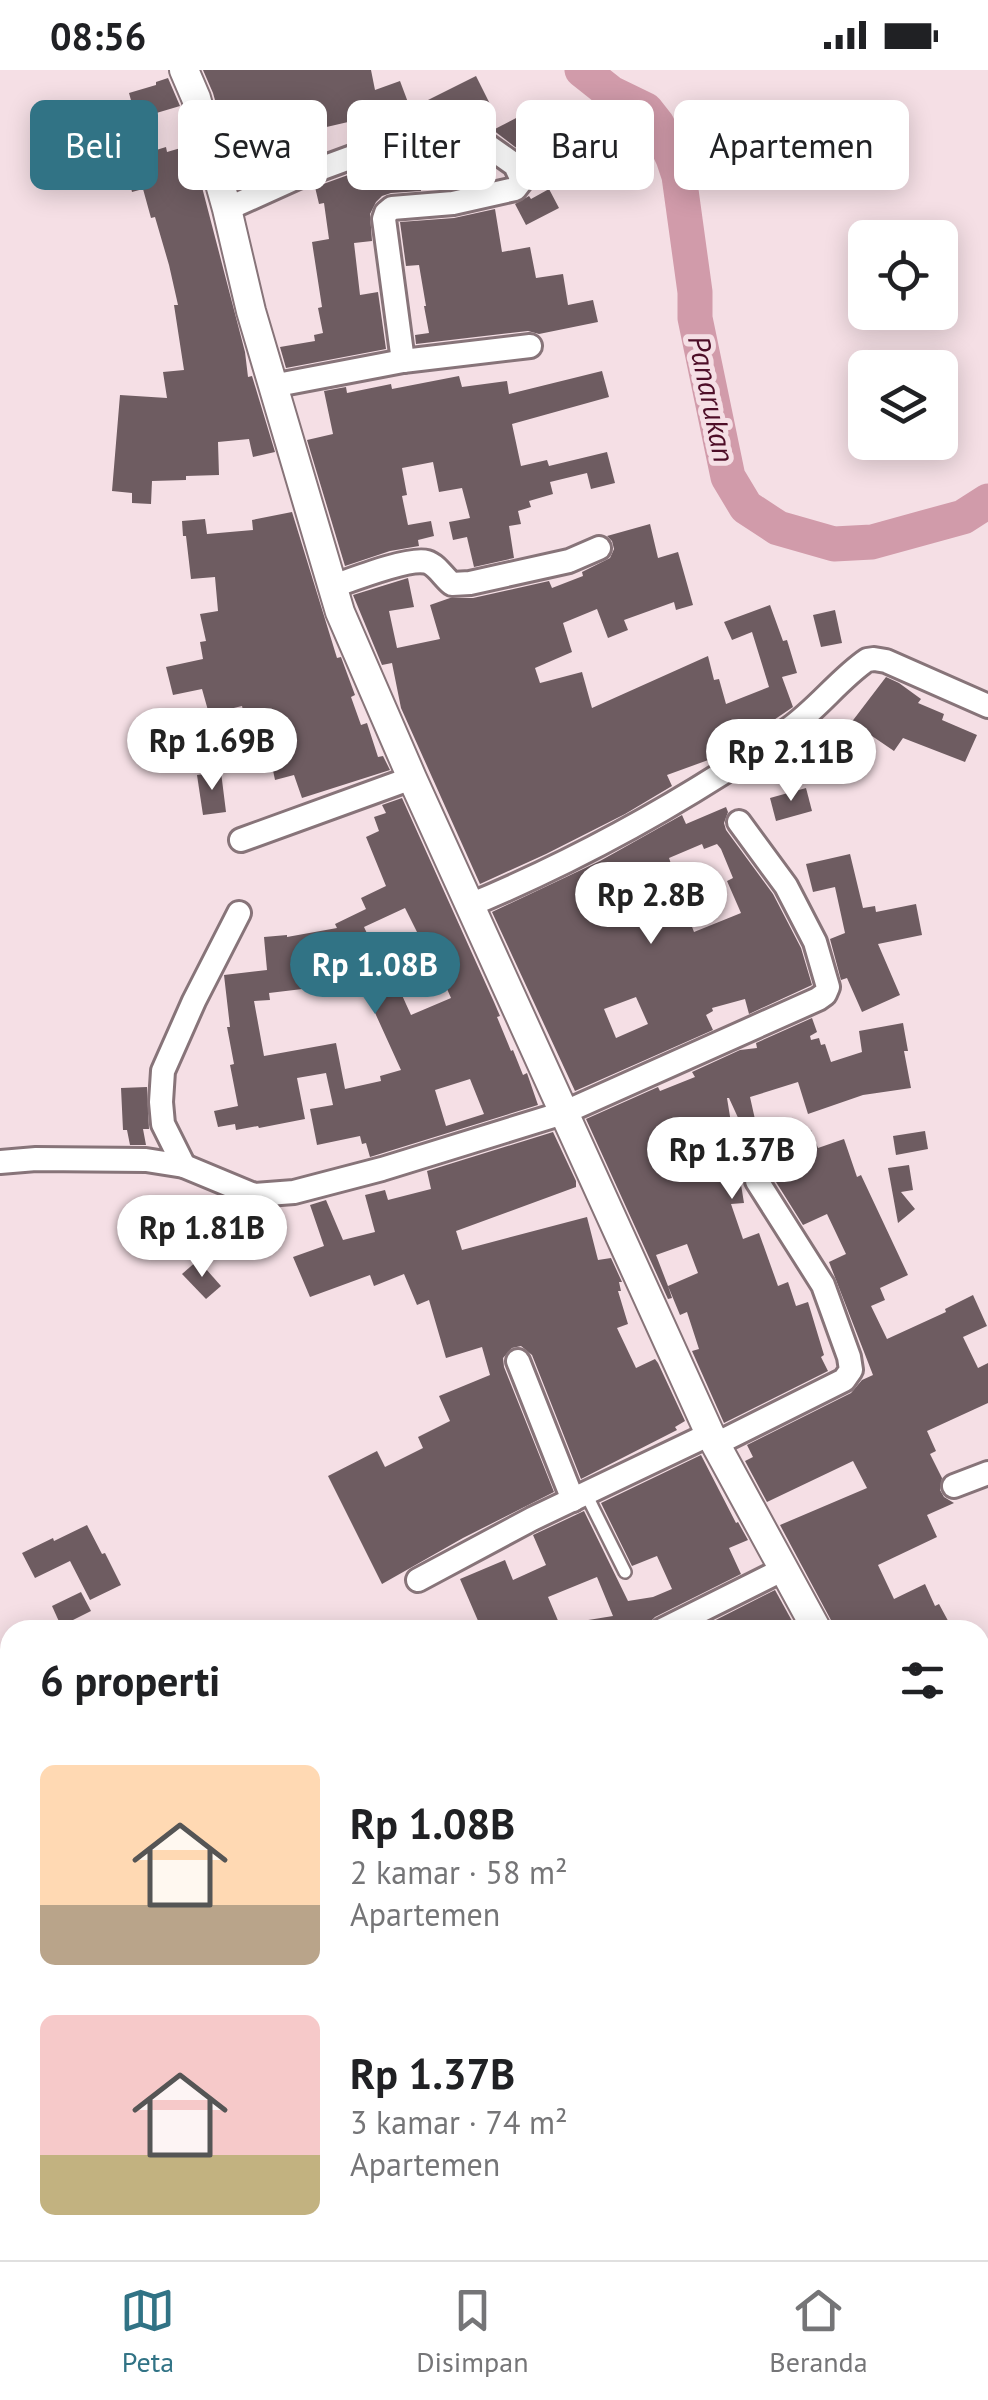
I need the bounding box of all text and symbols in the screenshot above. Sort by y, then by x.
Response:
text: 08:56 [50,11,146,60]
chip: Beli [30,100,158,190]
chip: Sewa [178,100,327,190]
chip: Filter [347,100,496,190]
chip: Baru [516,100,654,190]
chip: Apartemen [674,100,909,190]
map controls [848,220,958,460]
button: locate [848,220,958,330]
water label: Panarukan [680,332,745,466]
button: layers [848,350,958,460]
pin: Rp 1.69B [109,708,315,793]
text: Rp 1.69B [149,719,275,761]
pin: Rp 2.11B [688,719,894,804]
text: Rp 2.11B [728,730,854,772]
pin: Rp 2.8B [559,862,743,947]
text: Rp 2.8B [597,873,705,915]
pin: Rp 1.08B [272,932,478,1017]
text: Rp 1.08B [312,943,438,985]
pin: Rp 1.37B [629,1117,835,1202]
text: Rp 1.37B [669,1128,795,1170]
pin: Rp 1.81B [99,1195,305,1280]
text: Rp 1.81B [139,1206,265,1248]
text: 6 properti [40,1653,220,1708]
icon: filters [895,1653,950,1708]
text: Rp 1.08B [350,1796,515,1851]
icon: home [120,1805,240,1925]
text: 2 kamar · 58 m² [350,1851,568,1893]
text: Apartemen [350,1893,500,1935]
text: Rp 1.37B [350,2046,515,2101]
icon: home [120,2055,240,2175]
text: 3 kamar · 74 m² [350,2101,568,2143]
text: Apartemen [350,2143,500,2185]
tab: Peta [120,2283,175,2380]
tab: Disimpan [416,2283,528,2380]
tab: Beranda [769,2283,868,2380]

